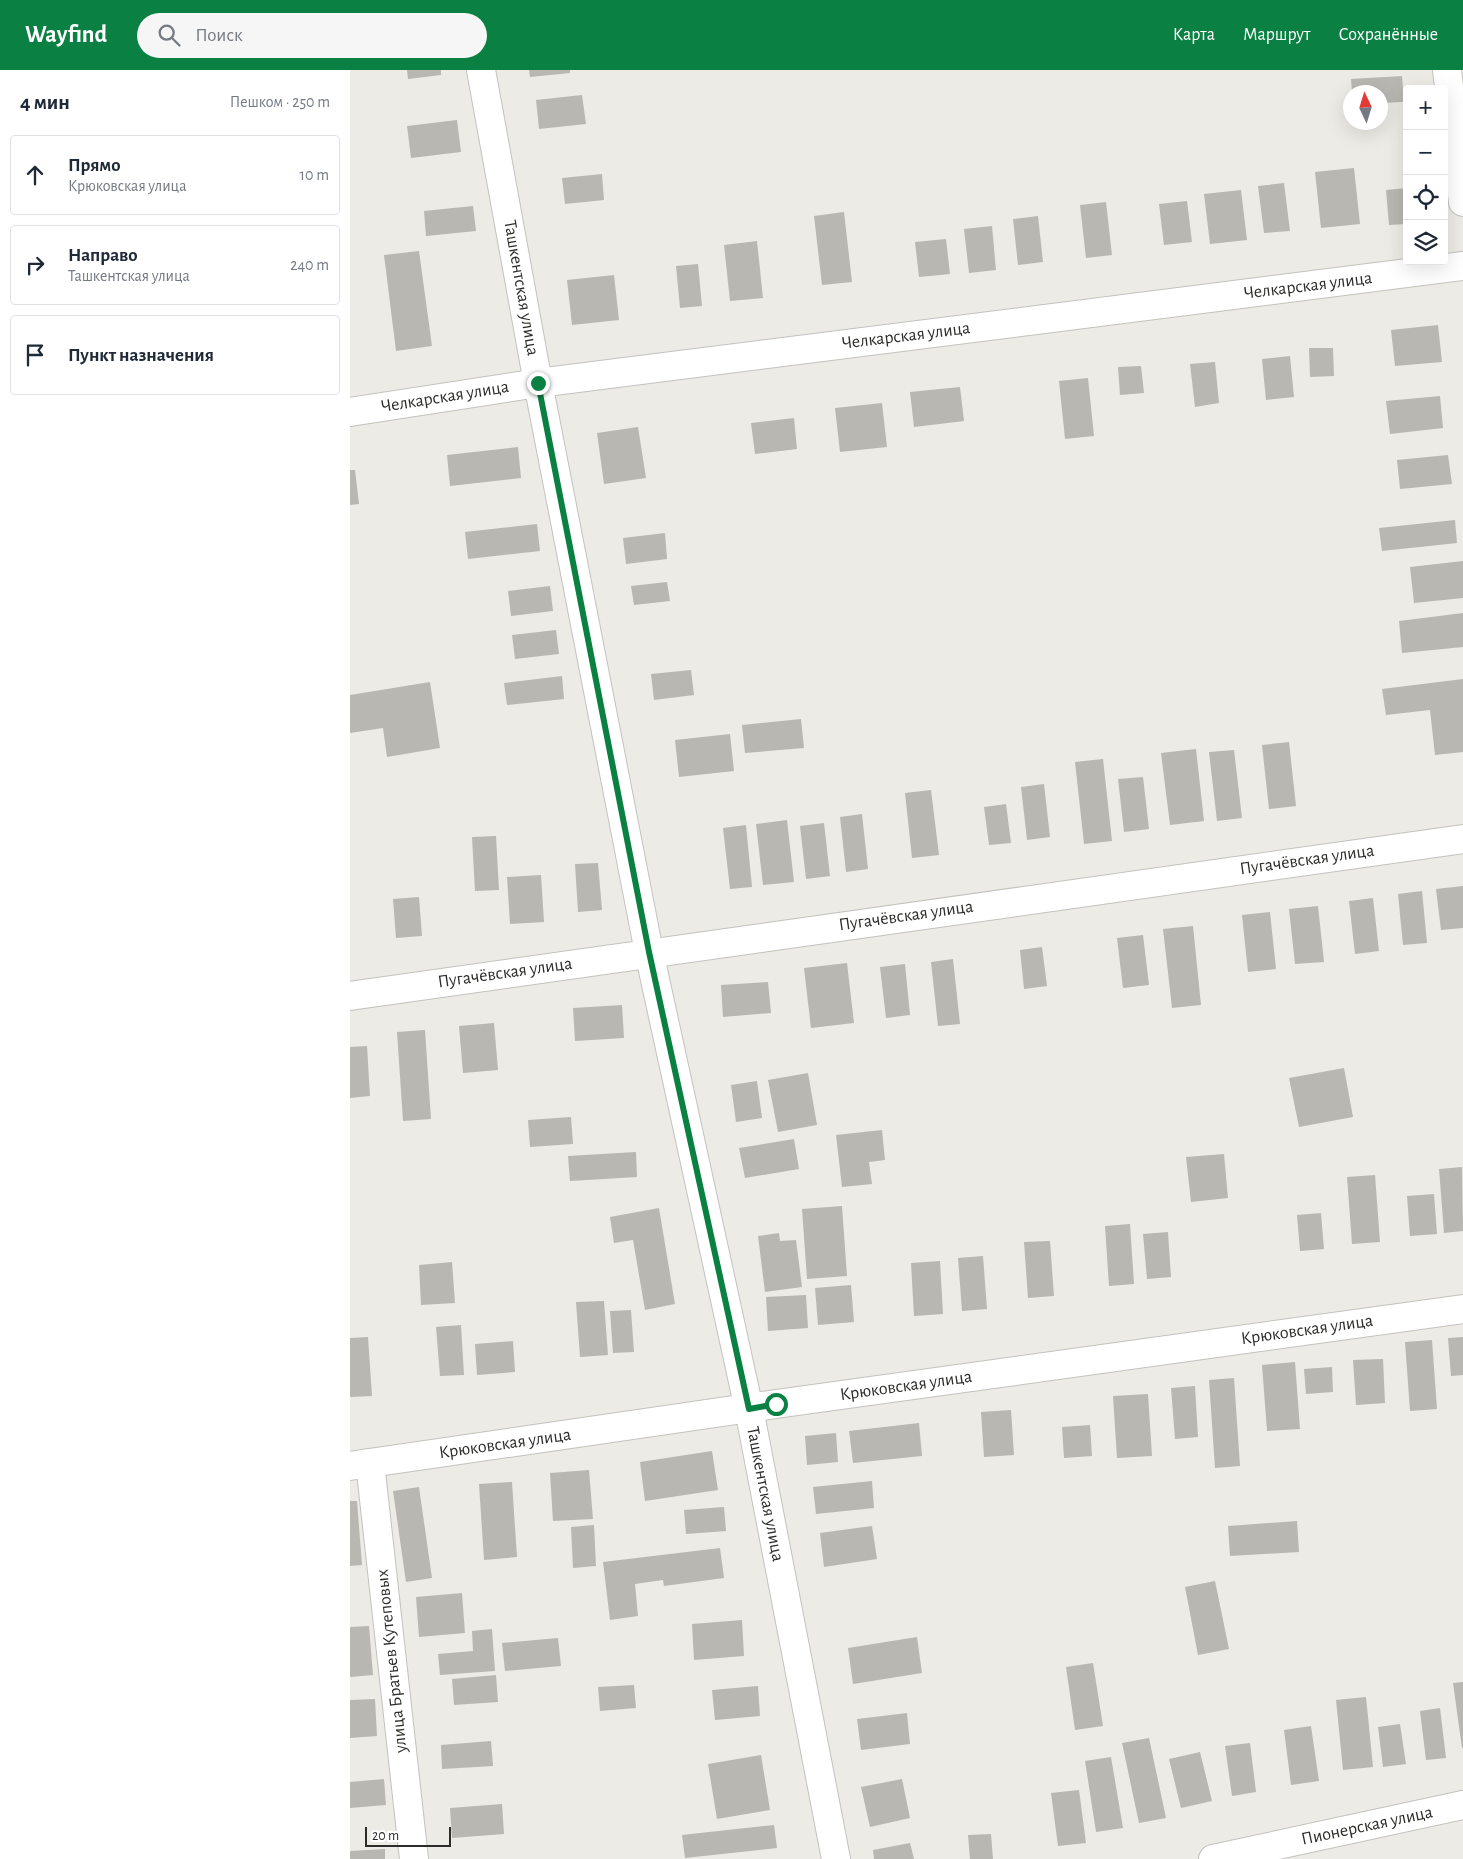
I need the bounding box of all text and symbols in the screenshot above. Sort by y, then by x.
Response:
search box [137,13,487,58]
icon: search [155,21,183,49]
text: Wayfind [25,23,107,47]
text: Поиск [195,26,243,45]
text: Карта [1173,26,1215,44]
text: Маршрут [1243,26,1311,44]
text: Сохранённые [1339,26,1438,44]
north arrow [1343,85,1388,130]
map controls [1403,85,1448,265]
button: + [1403,85,1448,130]
text: 4 мин [20,92,70,113]
text: Пешком · 250 m [230,94,330,110]
button: − [1403,130,1448,175]
text: Прямо [68,156,121,175]
icon: ahead [21,161,49,189]
text: 10 m [300,167,329,183]
button: locate [1403,175,1448,220]
text: Крюковская улица [68,178,186,194]
street label: Ташкентская улица [500,219,542,357]
button: layers [1403,220,1448,265]
text: Направо [68,246,138,265]
icon: right [21,251,49,279]
text: 240 m [290,257,329,273]
text: Ташкентская улица [68,268,190,284]
street label: Челкарская улица [1243,269,1373,303]
street label: Челкарская улица [841,319,971,353]
icon: arrive [21,341,49,369]
text: Пункт назначения [68,346,214,365]
route end [527,372,550,395]
street label: Челкарская улица [380,378,510,416]
street label: Пугачёвская улица [1239,842,1375,878]
street label: Пугачёвская улица [838,898,974,934]
street label: Пугачёвская улица [437,955,573,991]
street label: Крюковская улица [1240,1312,1374,1348]
street label: Крюковская улица [839,1368,973,1404]
route start [765,1393,788,1416]
street label: Ташкентская улица [743,1425,787,1563]
street label: Крюковская улица [438,1426,572,1462]
street label: улица Братьев Кутеповых [373,1568,411,1755]
street label: Пионерская улица [1300,1803,1434,1849]
scale bar [365,1824,451,1847]
text: 20 m [372,1829,399,1843]

